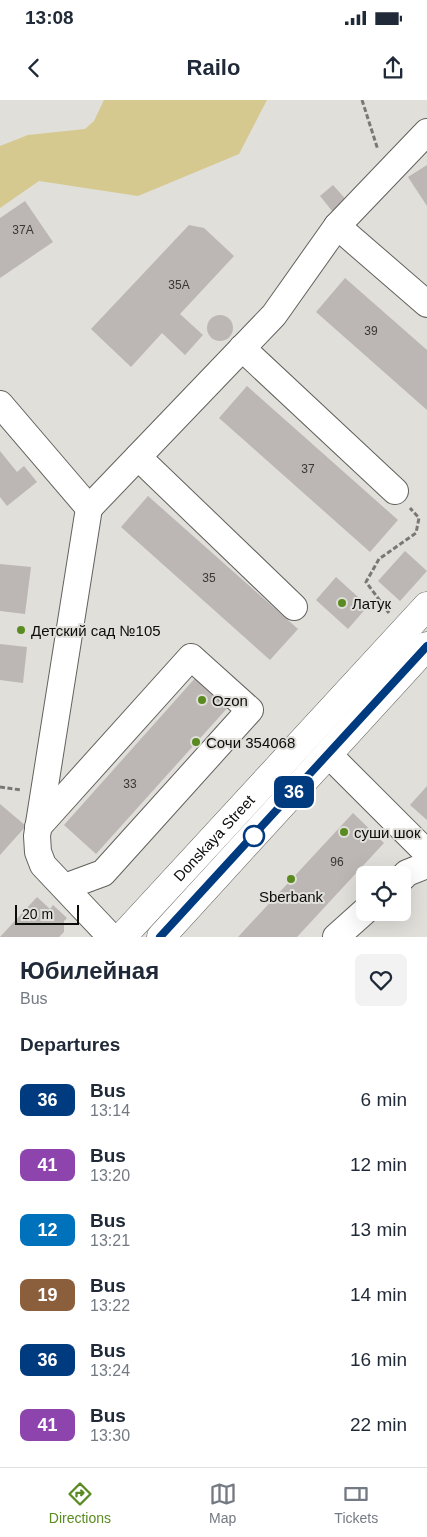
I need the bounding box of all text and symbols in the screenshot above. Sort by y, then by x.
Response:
text: 13:08 [25,7,74,28]
icon: back [20,54,48,82]
icon: share [379,54,407,82]
text: Railo [187,55,240,80]
house number: 37А [12,223,34,237]
house number: 35А [168,278,190,292]
house number: 39 [364,324,378,338]
house number: 37 [301,462,315,476]
house number: 35 [202,571,216,585]
place label: Латук [352,595,391,612]
marker: Латук [336,597,348,609]
place label: Детский сад №105 [31,622,161,639]
marker: Детский сад №105 [15,624,27,636]
place label: Ozon [212,692,248,709]
marker: Ozon [196,694,208,706]
place label: Сочи 354068 [206,734,295,751]
marker: Сочи 354068 [190,736,202,748]
line badge: 36 [272,776,316,808]
house number: 33 [123,777,137,791]
text: 36 [284,782,304,802]
street label: Donskaya Street [170,791,258,884]
place label: суши шок [354,824,421,841]
unlabelled marker [243,825,265,847]
marker: суши шок [338,826,350,838]
house number: 96 [330,855,344,869]
map controls [356,866,411,921]
button: locate [356,866,411,921]
marker: Sberbank [285,873,297,885]
place label: Sberbank [259,888,324,905]
scale bar [15,902,79,925]
text: 20 m [22,906,53,922]
button: heart [355,954,407,1006]
text: Юбилейная [20,957,159,984]
text: Bus [20,990,48,1007]
text: Departures [20,1034,120,1055]
text: Bus [90,1080,126,1101]
text: 6 min [361,1089,407,1110]
text: 36 [37,1090,58,1110]
text: 13:14 [90,1102,130,1119]
text: Bus [90,1145,126,1166]
text: 12 min [350,1154,407,1175]
text: 41 [37,1155,58,1175]
text: 13:20 [90,1167,130,1184]
text: Bus [90,1210,126,1231]
text: 13 min [350,1219,407,1240]
text: 12 [37,1220,58,1240]
text: 13:21 [90,1232,130,1249]
text: Bus [90,1275,126,1296]
text: 14 min [350,1284,407,1305]
text: 19 [37,1285,58,1305]
text: 13:22 [90,1297,130,1314]
text: Bus [90,1340,126,1361]
text: 16 min [350,1349,407,1370]
text: 36 [37,1350,58,1370]
text: 13:24 [90,1362,130,1379]
text: Bus [90,1405,126,1426]
text: 22 min [350,1414,407,1435]
text: 41 [37,1415,58,1435]
text: 13:30 [90,1427,130,1444]
tab: Directions [49,1480,111,1526]
tab: Map [209,1480,237,1526]
tab: Tickets [334,1480,378,1526]

